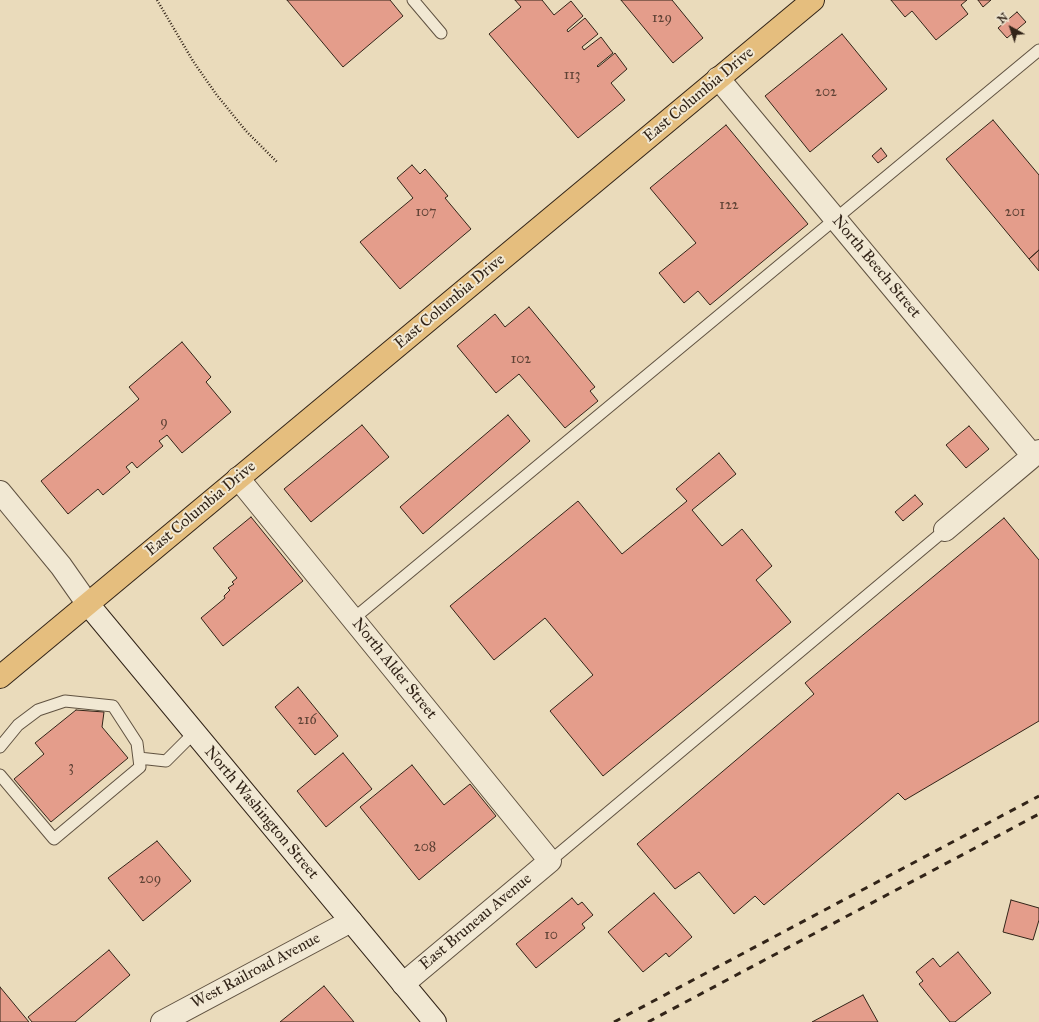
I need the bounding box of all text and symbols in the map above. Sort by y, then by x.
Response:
north arrow [991,8,1031,48]
text: N [995,10,1011,26]
house number: 129 [652,11,672,27]
street label: East Columbia Drive [640,43,758,147]
house number: 113 [564,68,580,84]
house number: 202 [815,85,837,101]
house number: 122 [719,198,739,214]
house number: 107 [415,205,437,221]
house number: 201 [1005,205,1025,221]
street label: North Beech Street [827,212,925,322]
street label: East Columbia Drive [391,250,509,354]
house number: 102 [511,352,531,368]
house number: 9 [160,415,168,431]
street label: East Columbia Drive [142,457,260,561]
street label: North Alder Street [347,615,441,723]
house number: 216 [297,713,317,729]
street label: North Washington Street [200,743,322,883]
house number: 3 [68,760,74,776]
house number: 208 [414,840,436,856]
street label: East Bruneau Avenue [416,870,536,974]
house number: 209 [139,872,161,888]
house number: 10 [544,928,558,944]
street label: West Railroad Avenue [188,929,324,1013]

